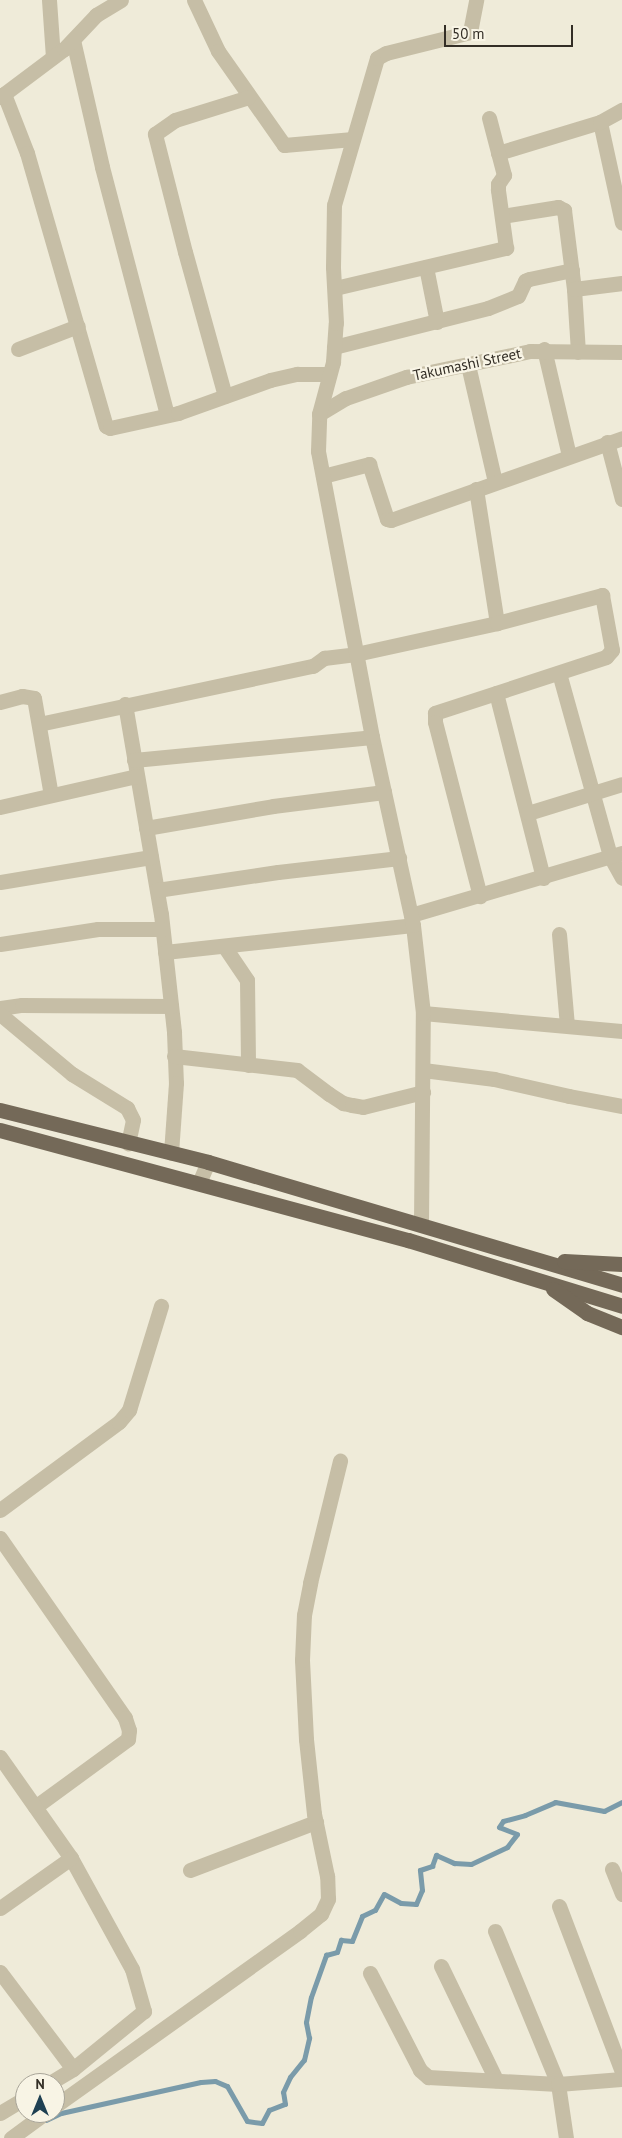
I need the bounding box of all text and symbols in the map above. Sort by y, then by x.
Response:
scale bar [447,15,576,47]
text: 50 m [452,24,485,43]
street label: Takumashi Street [411,344,523,384]
north arrow [15,2073,65,2123]
text: N [35,2075,45,2093]

